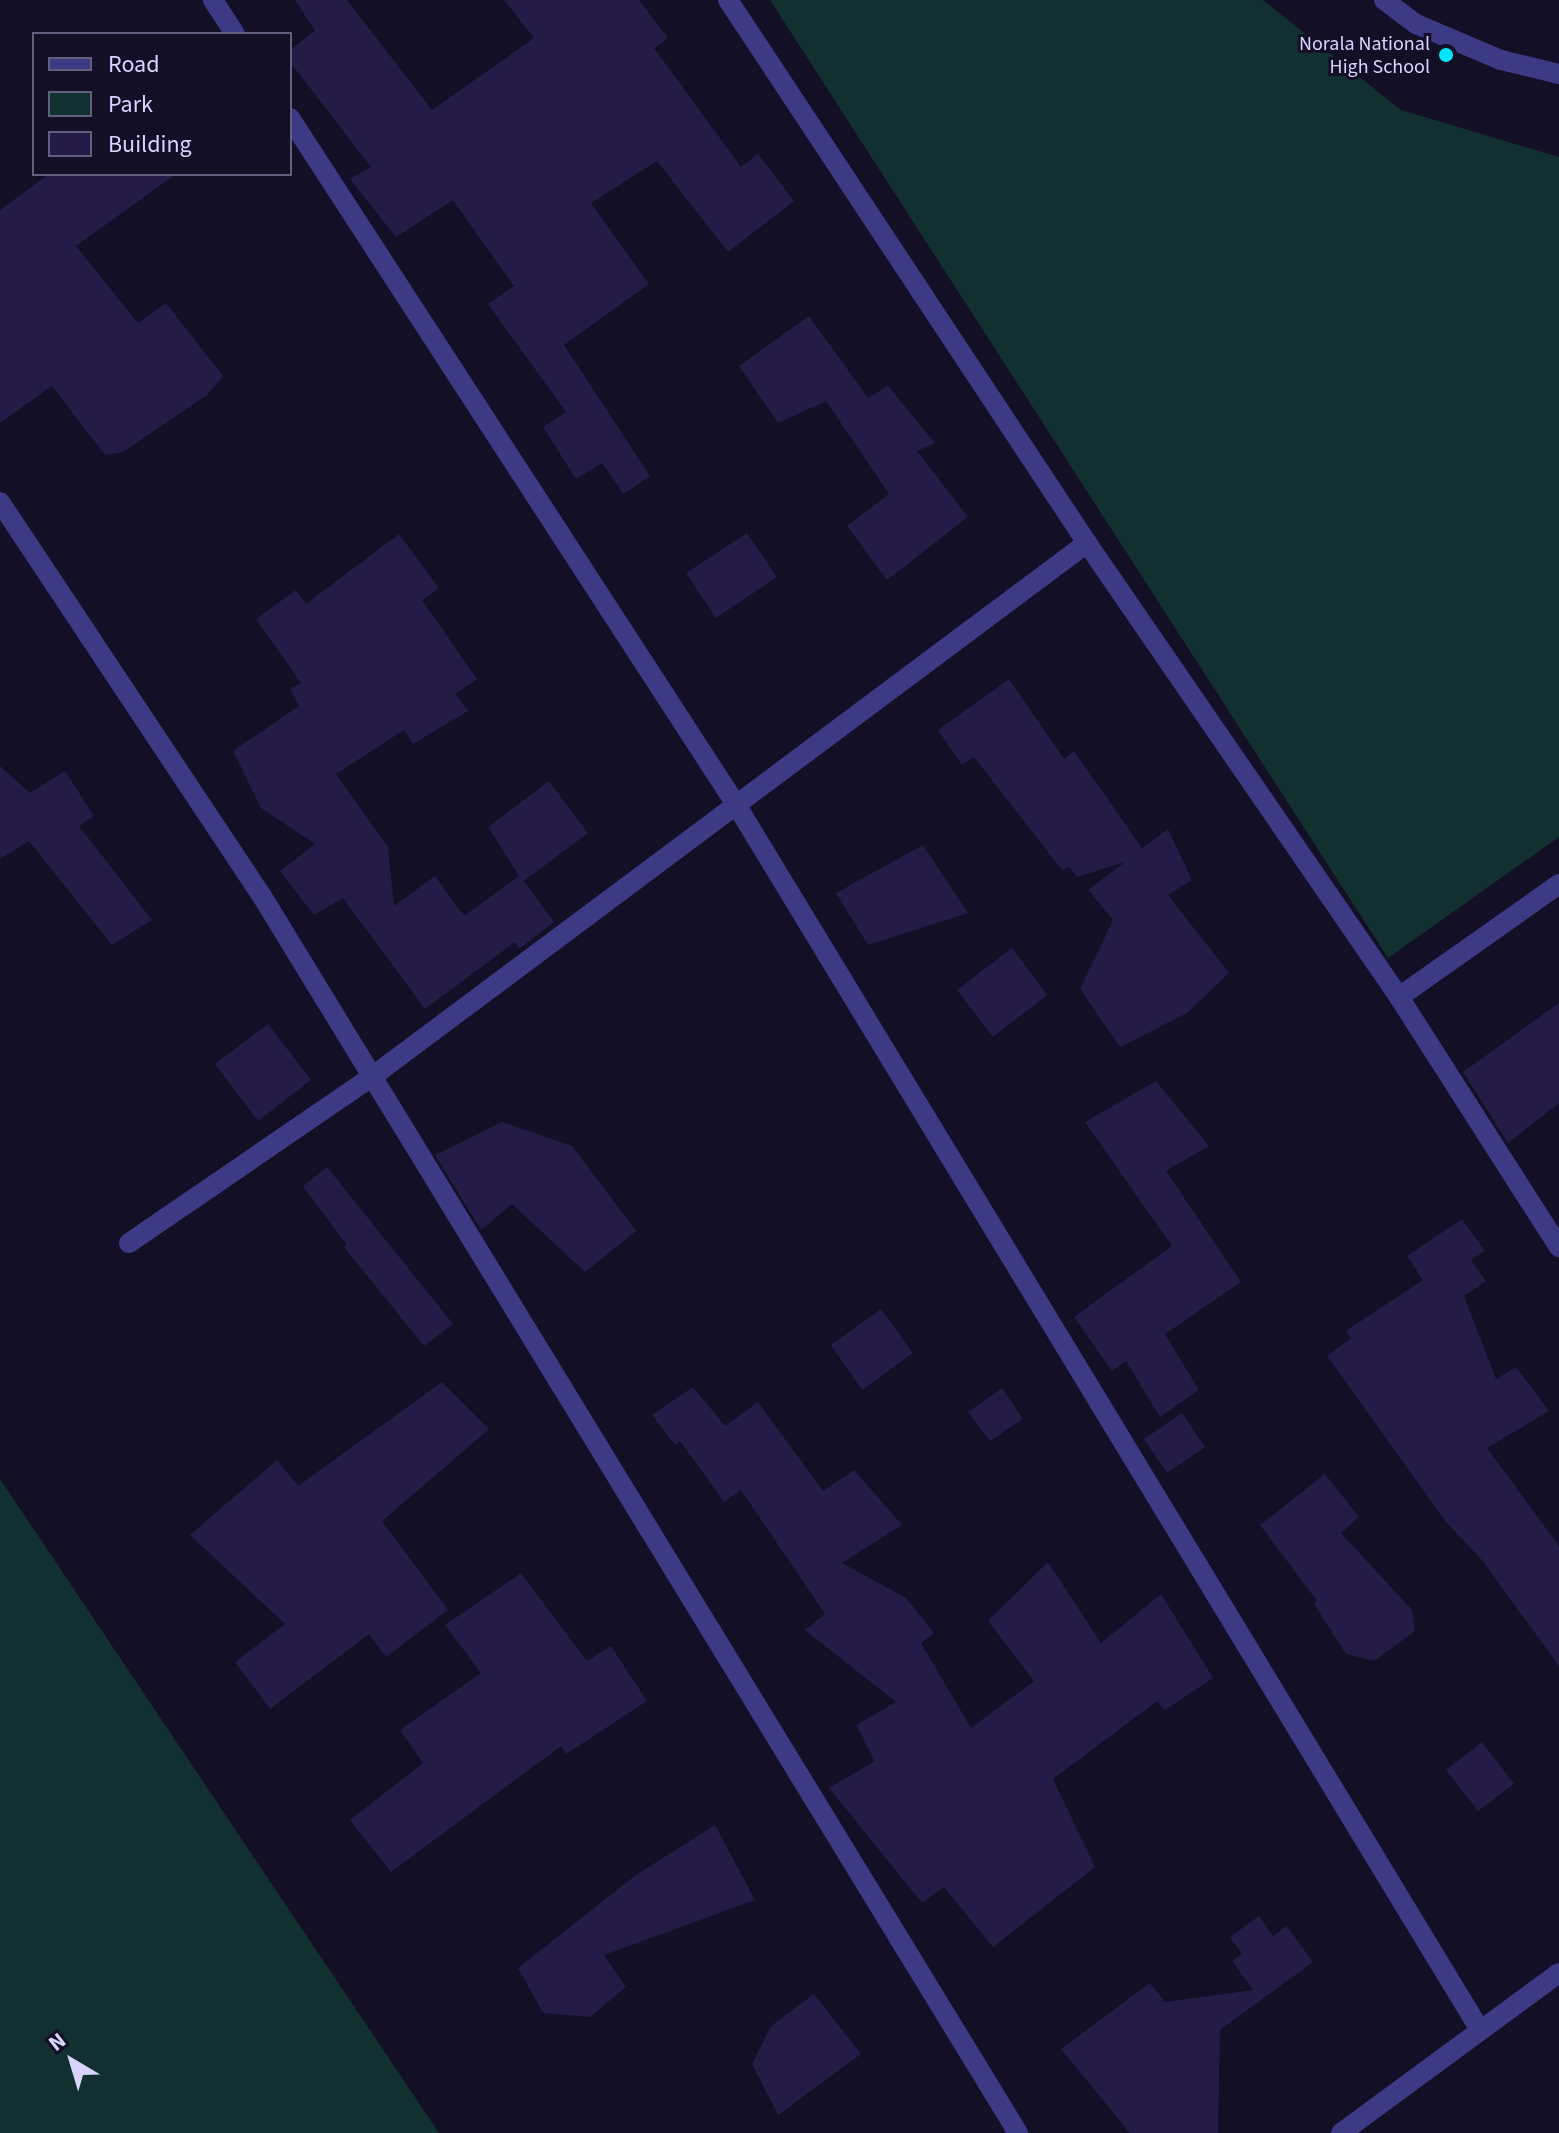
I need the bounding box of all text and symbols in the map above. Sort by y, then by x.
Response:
legend [32,32,292,176]
place label: Norala National High School [1299,32,1430,79]
marker: Norala National High School [1437,46,1455,64]
text: Road [108,47,160,82]
text: Park [108,87,153,122]
text: Building [108,127,192,162]
north arrow [32,2021,112,2101]
text: N [42,2025,73,2059]

